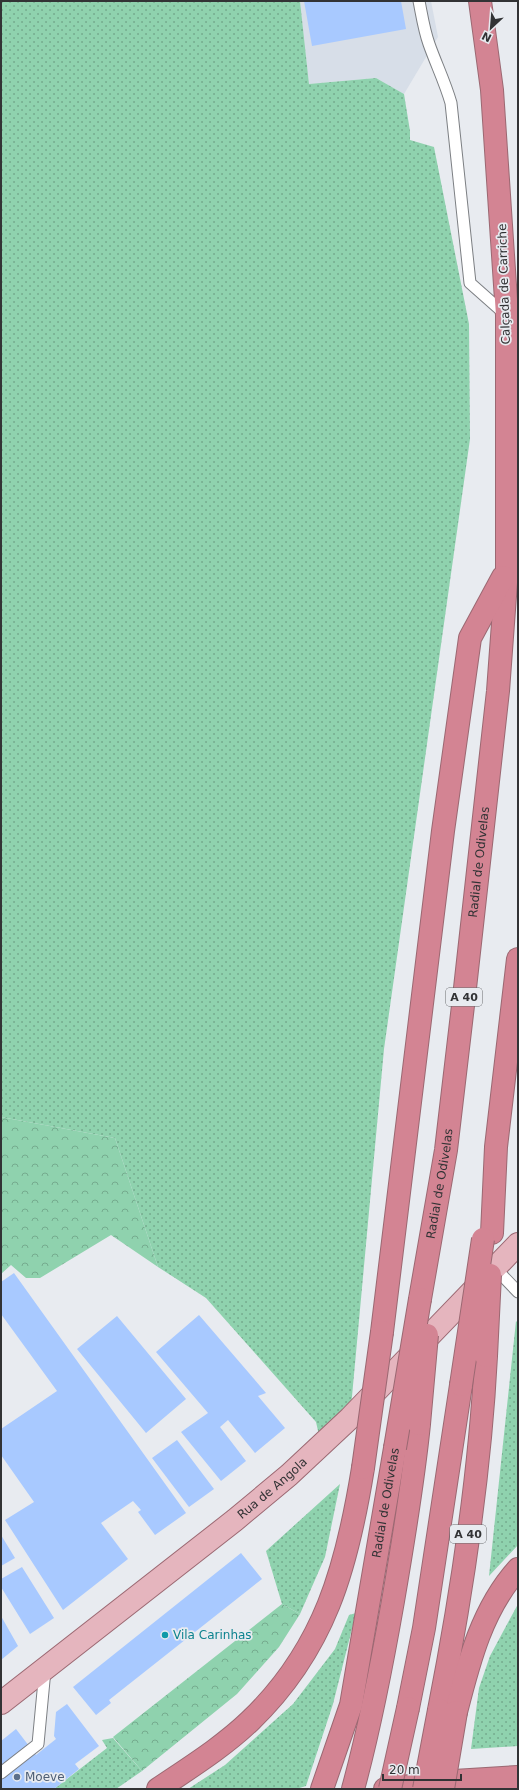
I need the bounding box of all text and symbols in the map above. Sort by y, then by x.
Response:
north arrow [471,8,511,48]
text: N [480,29,494,44]
street label: Calçada de Carriche [495,223,513,345]
street label: Radial de Odivelas [466,806,492,918]
road number: A 40 [446,988,482,1006]
street label: Radial de Odivelas [424,1128,455,1240]
street label: Radial de Odivelas [369,1447,402,1559]
street label: Rua de Angola [235,1455,310,1522]
road number: A 40 [450,1525,486,1543]
place label: Vila Carinhas [173,1628,252,1642]
marker: Vila Carinhas [160,1630,170,1640]
scale bar [383,1756,461,1782]
text: 20 m [389,1763,420,1777]
place label: Moeve [25,1770,65,1784]
marker: Moeve [12,1772,22,1782]

